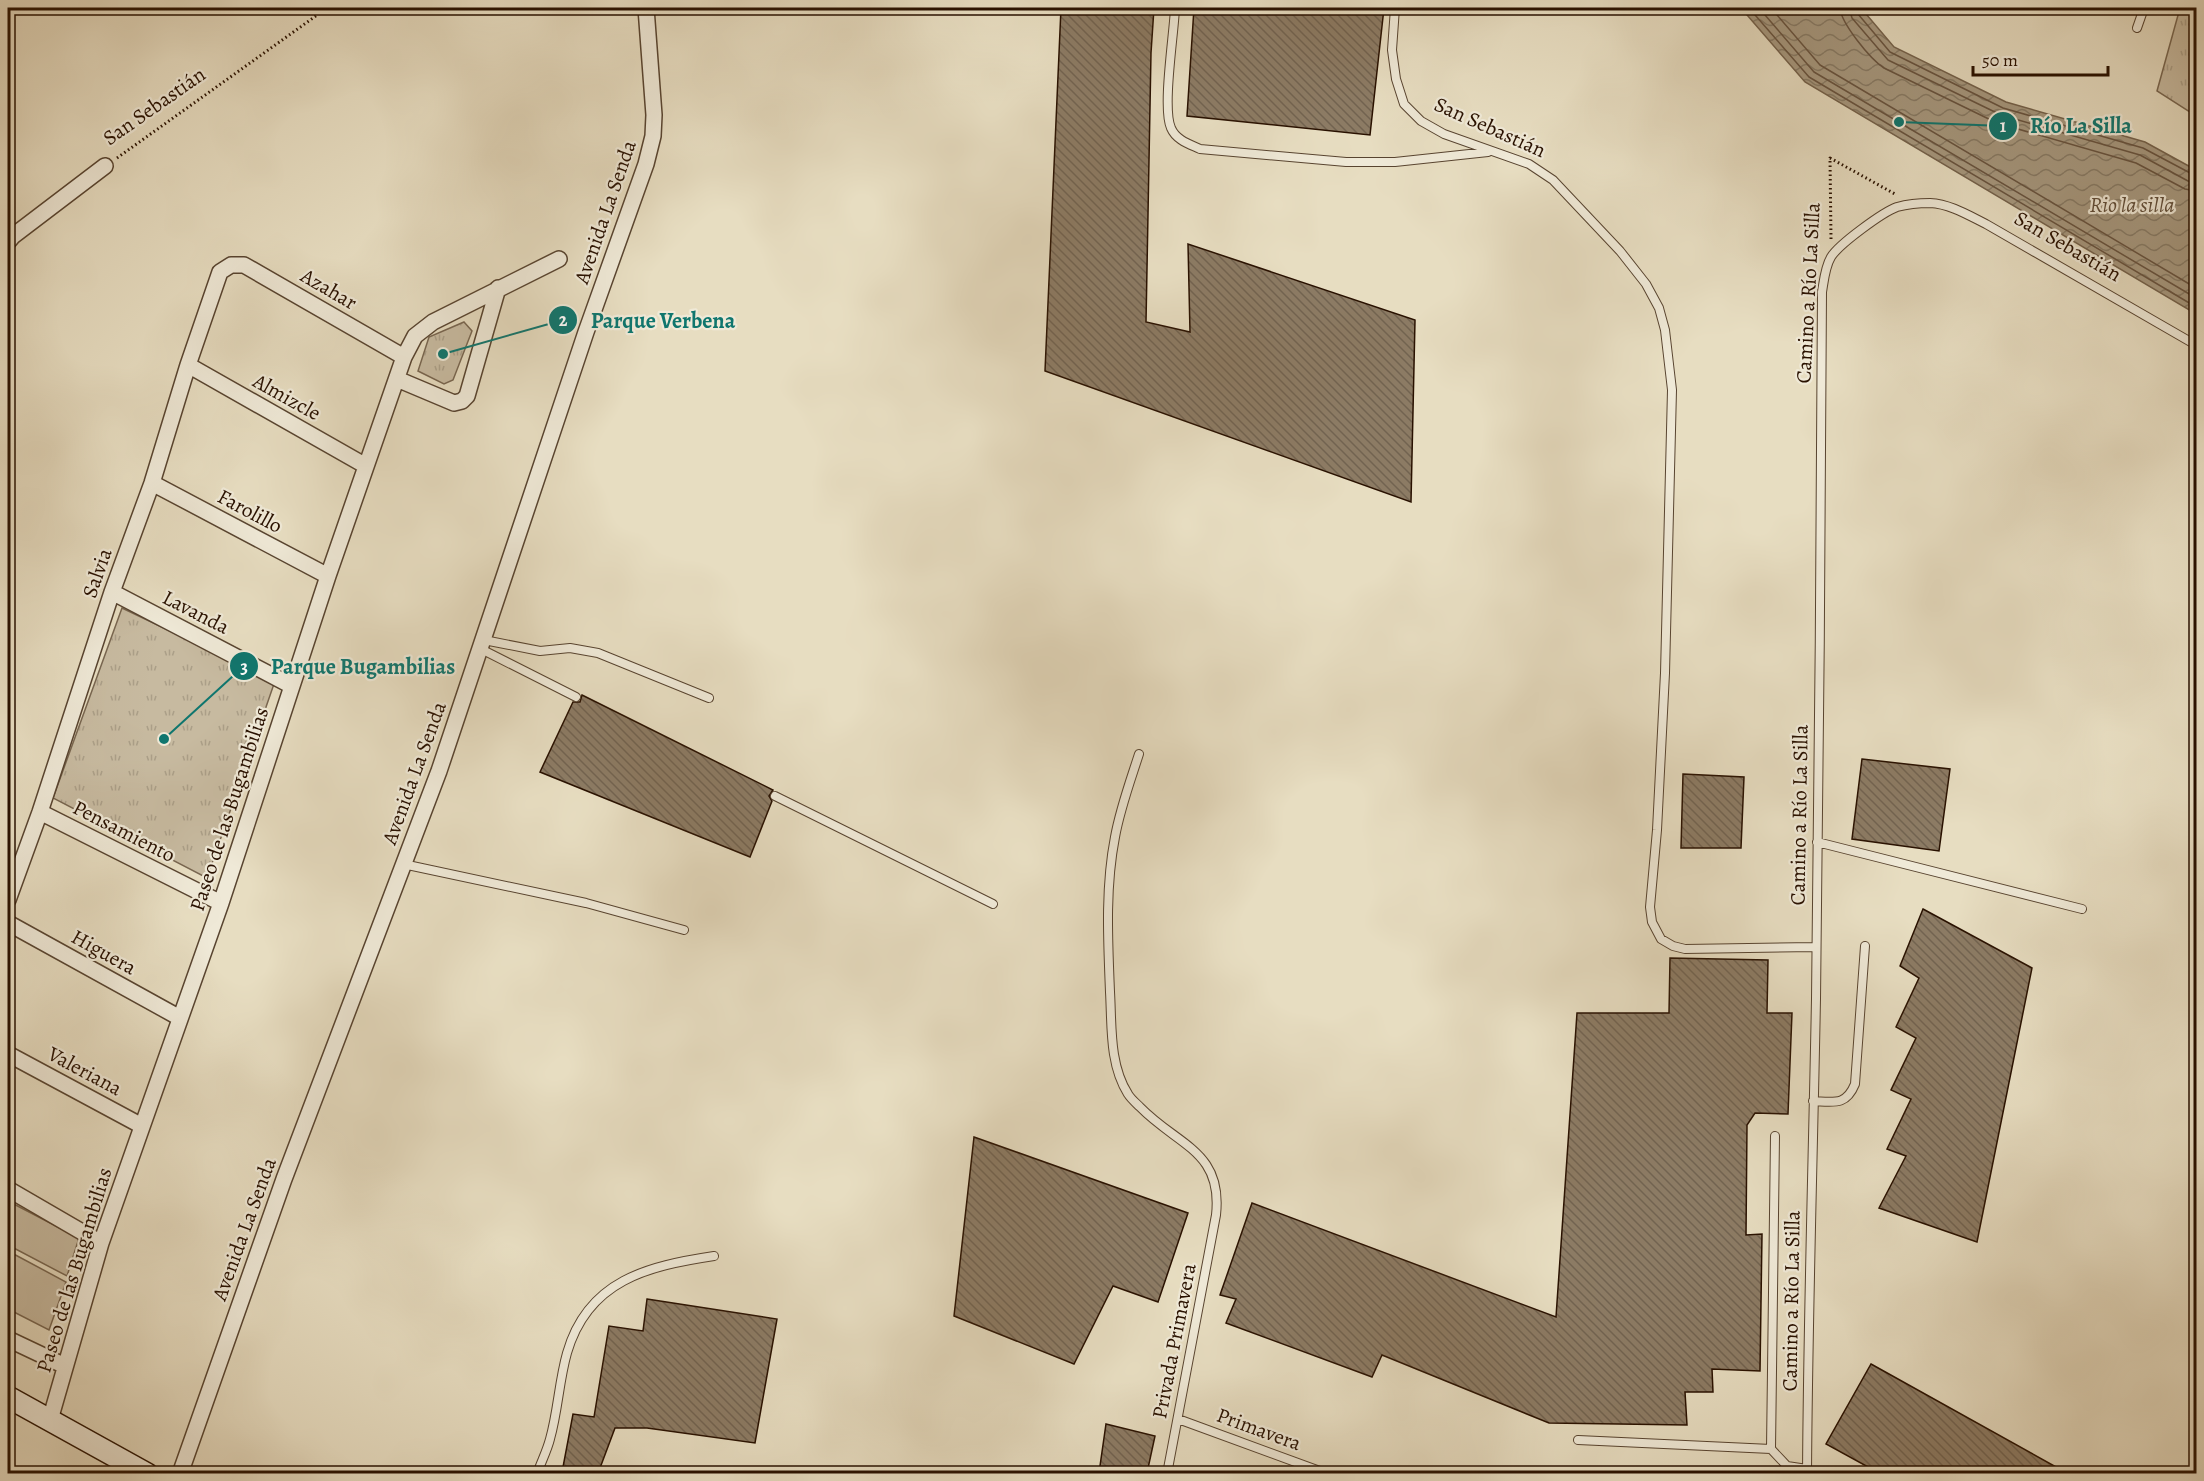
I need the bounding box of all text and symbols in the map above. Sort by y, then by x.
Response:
scale bar [1973,39,2108,77]
text: 50 m [1982,48,2018,72]
street label: San Sebastián [97,60,211,152]
street label: San Sebastián [1430,90,1550,164]
callout: Río La Silla [1988,106,2144,146]
text: Río La Silla [2030,111,2132,141]
text: 1 [2000,114,2007,138]
street label: Avenida La Senda [567,136,643,289]
water label: Rio la silla [2090,190,2174,220]
street label: Camino a Río La Silla [1789,202,1827,384]
street label: San Sebastián [2009,204,2127,288]
street label: Azahar [295,261,362,316]
callout: Parque Verbena [548,300,747,340]
text: Parque Verbena [591,306,736,336]
text: 2 [559,308,568,332]
street label: Almizcle [247,366,326,427]
street label: Farolillo [213,482,287,540]
street label: Salvia [76,544,119,602]
street label: Lavanda [158,583,234,641]
callout: Parque Bugambilias [229,646,468,686]
text: Parque Bugambilias [271,652,455,682]
text: 3 [240,655,248,679]
street label: Avenida La Senda [375,697,453,849]
street label: Paseo de las Bugambilias [183,703,275,915]
street label: Camino a Río La Silla [1783,724,1815,906]
street label: Pensamiento [68,793,180,869]
street label: Higuera [66,923,142,981]
street label: Valeriana [42,1039,127,1102]
street label: Avenida La Senda [205,1153,283,1305]
street label: Paseo de las Bugambilias [29,1164,119,1376]
street label: Camino a Río La Silla [1775,1210,1807,1392]
street label: Privada Primavera [1145,1261,1203,1421]
street label: Primavera [1213,1401,1305,1457]

